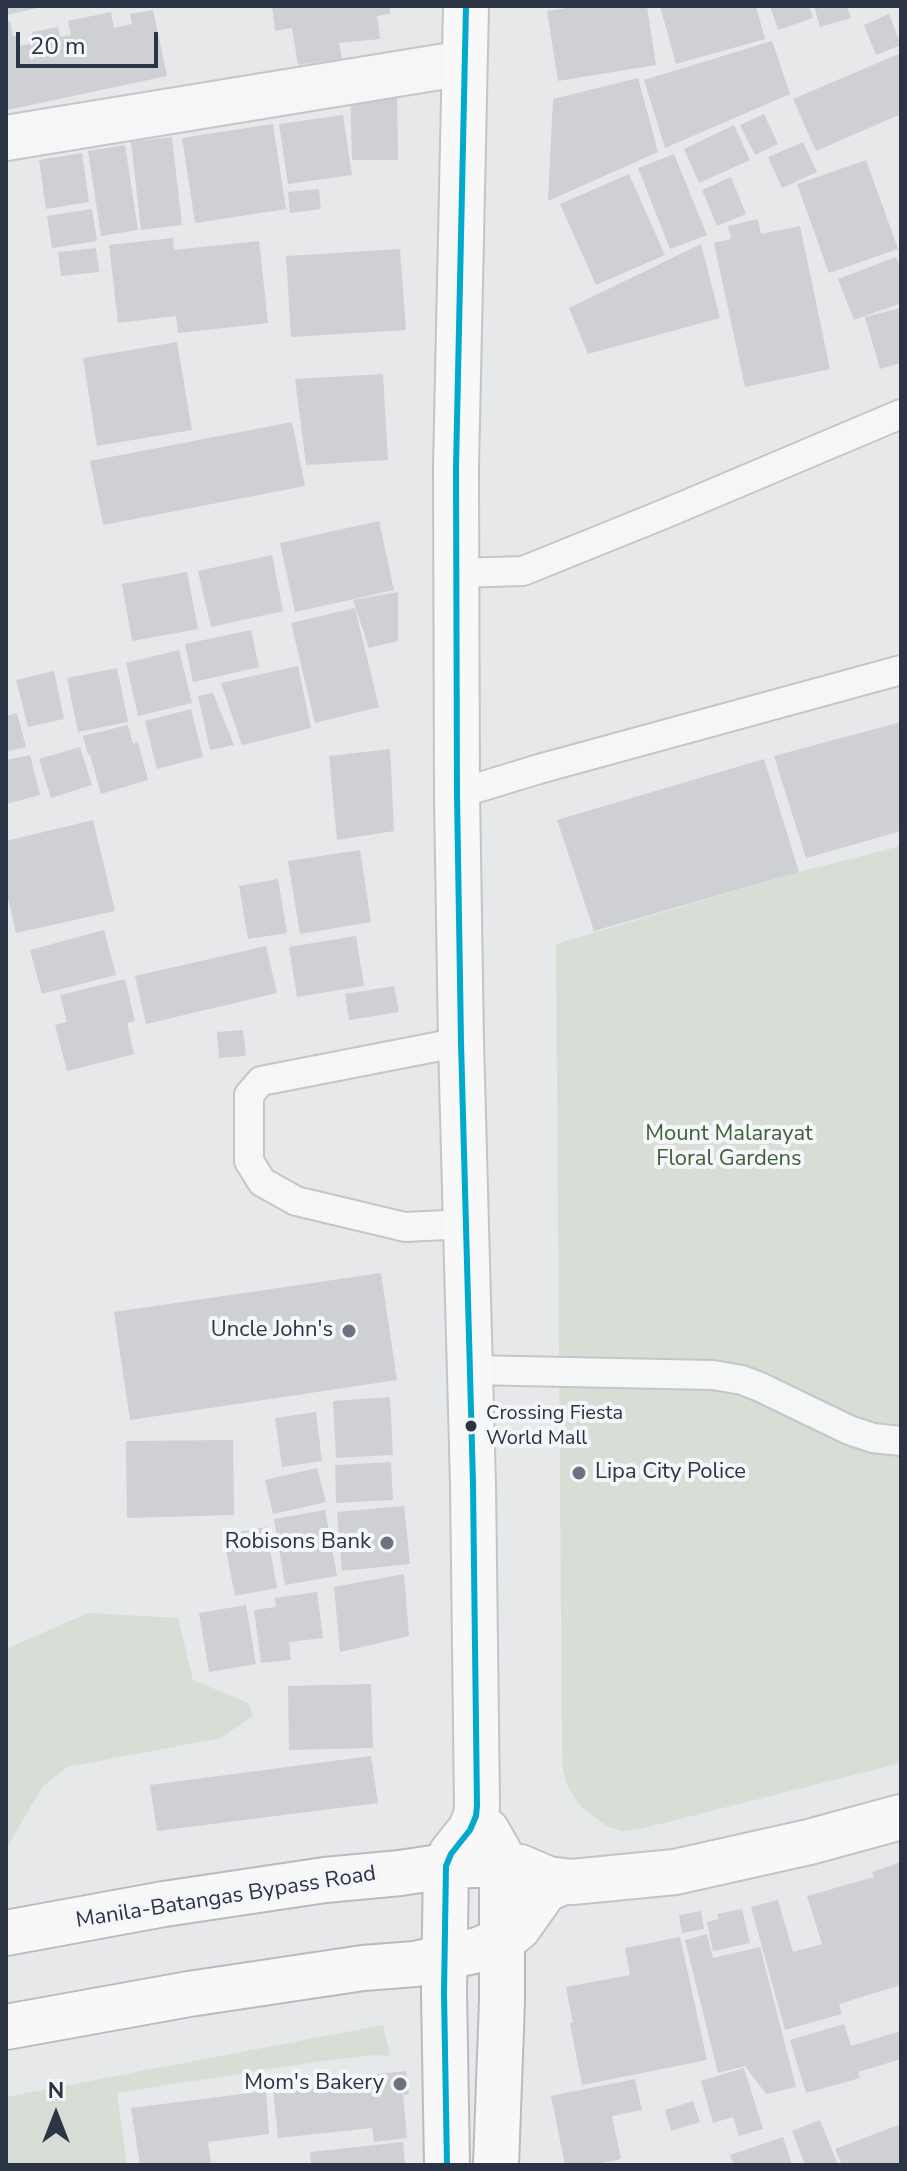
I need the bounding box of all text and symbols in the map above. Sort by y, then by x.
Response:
scale bar [20,16,162,66]
text: 20 m [30,30,86,62]
park label: Mount Malarayat Floral Gardens [645,1122,813,1174]
place label: Uncle John's [211,1318,333,1344]
marker: Uncle John's [340,1322,358,1340]
place label: Crossing Fiesta World Mall [486,1402,623,1449]
marker: Crossing Fiesta World Mall [463,1418,479,1434]
place label: Lipa City Police [595,1460,746,1486]
marker: Lipa City Police [570,1464,588,1482]
place label: Robisons Bank [225,1530,371,1556]
marker: Robisons Bank [378,1534,396,1552]
street label: Manila-Batangas Bypass Road [74,1861,378,1935]
place label: Mom's Bakery [244,2071,384,2097]
north arrow [16,2075,96,2155]
marker: Mom's Bakery [391,2075,409,2093]
text: N [48,2076,64,2106]

